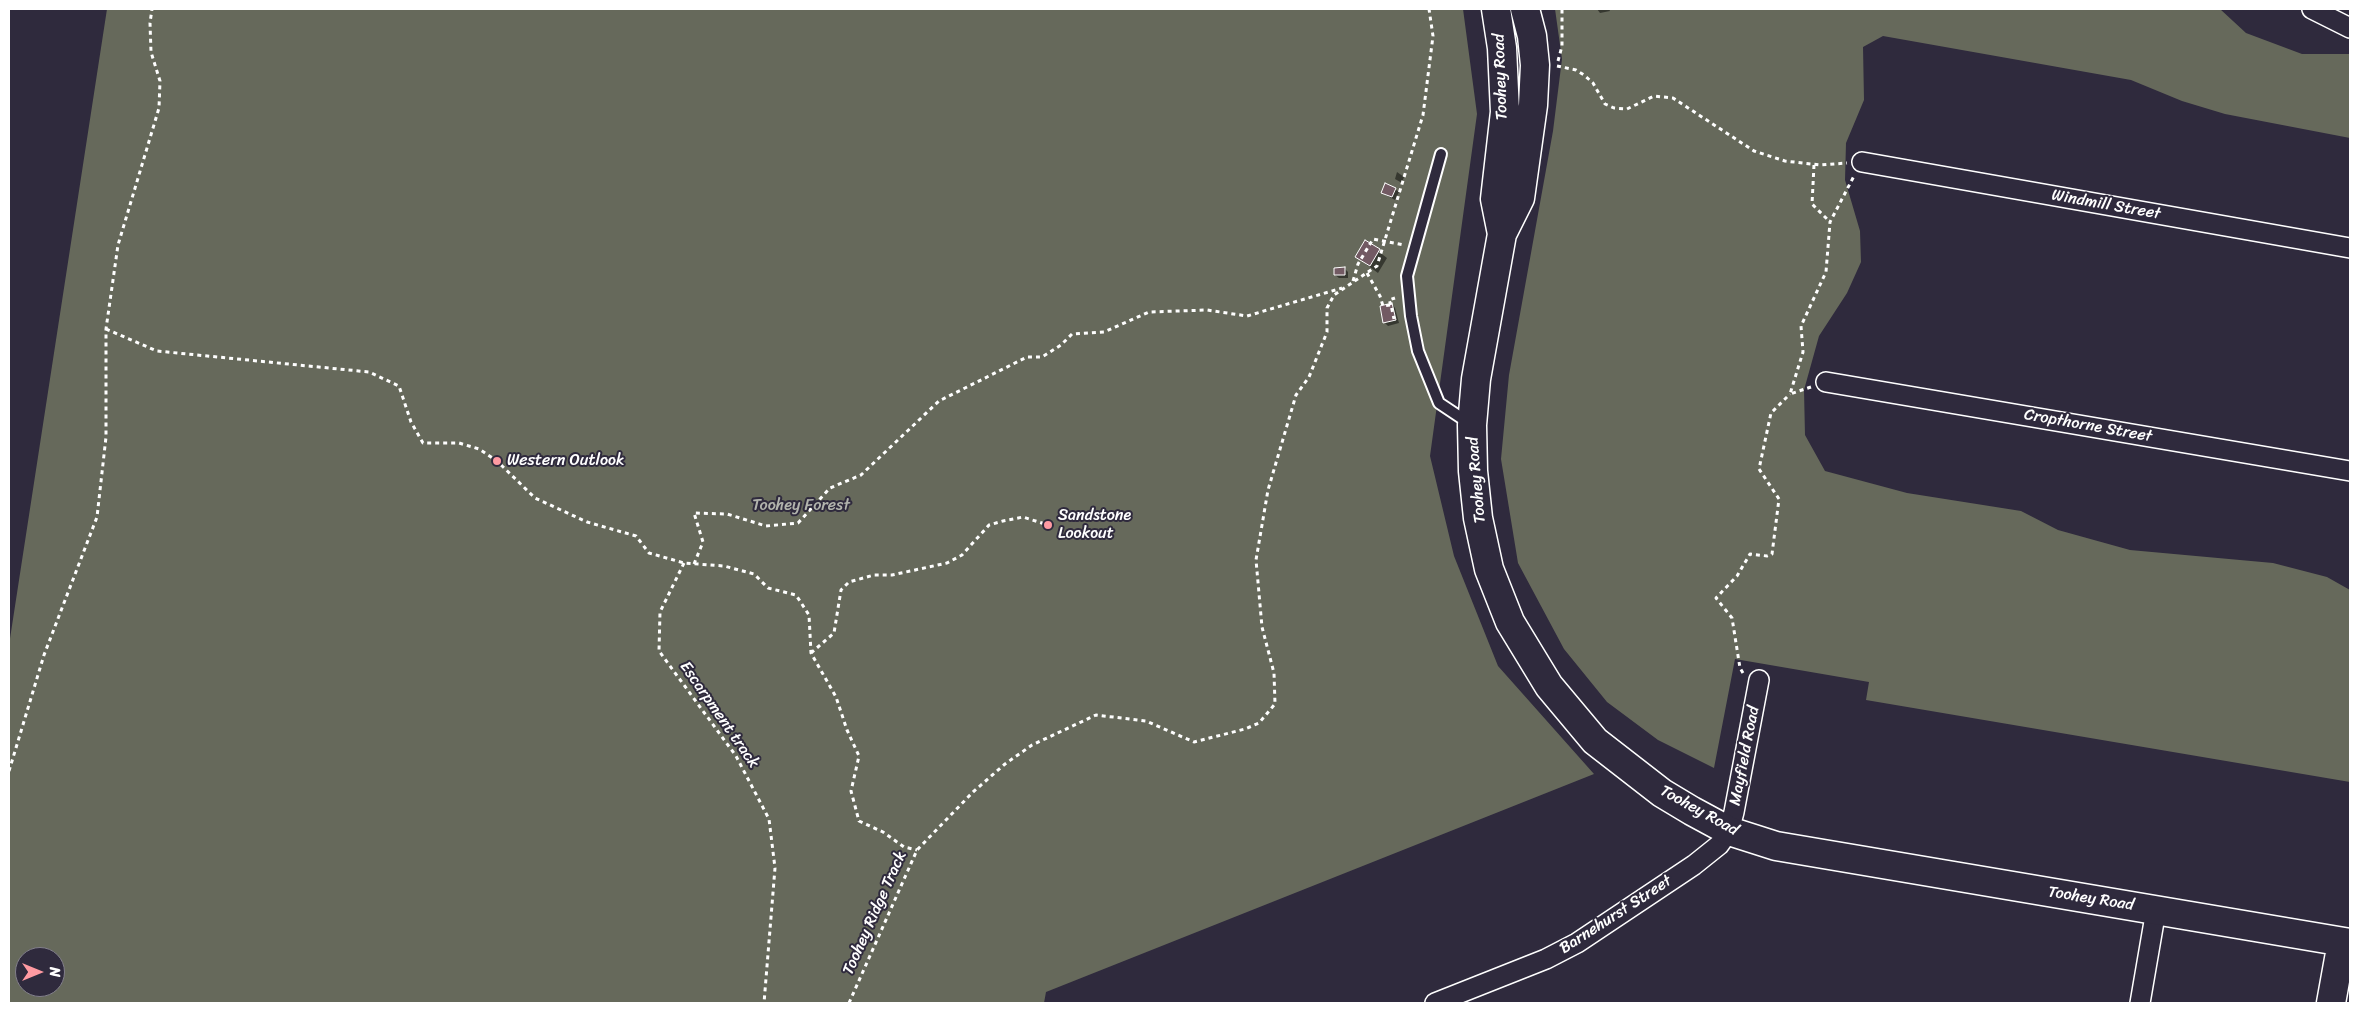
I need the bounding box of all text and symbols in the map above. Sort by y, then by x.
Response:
street label: Toohey Road [1490,33,1512,121]
street label: Windmill Street [2050,186,2162,224]
street label: Cropthorne Street [2022,405,2154,447]
street label: Toohey Road [1464,436,1490,524]
place label: Western Outlook [507,451,625,471]
marker: Western Outlook [491,455,503,467]
park label: Toohey Forest [752,496,850,516]
place label: Sandstone Lookout [1058,506,1131,544]
marker: Sandstone Lookout [1042,519,1054,531]
street label: Escarpment track [675,658,763,772]
street label: Mayfield Road [1726,705,1764,807]
street label: Toohey Road [1656,782,1742,840]
street label: Toohey Ridge Track [839,848,911,978]
street label: Barnehurst Street [1556,872,1676,958]
street label: Toohey Road [2047,883,2135,915]
north arrow [15,947,65,997]
text: N [42,967,67,977]

